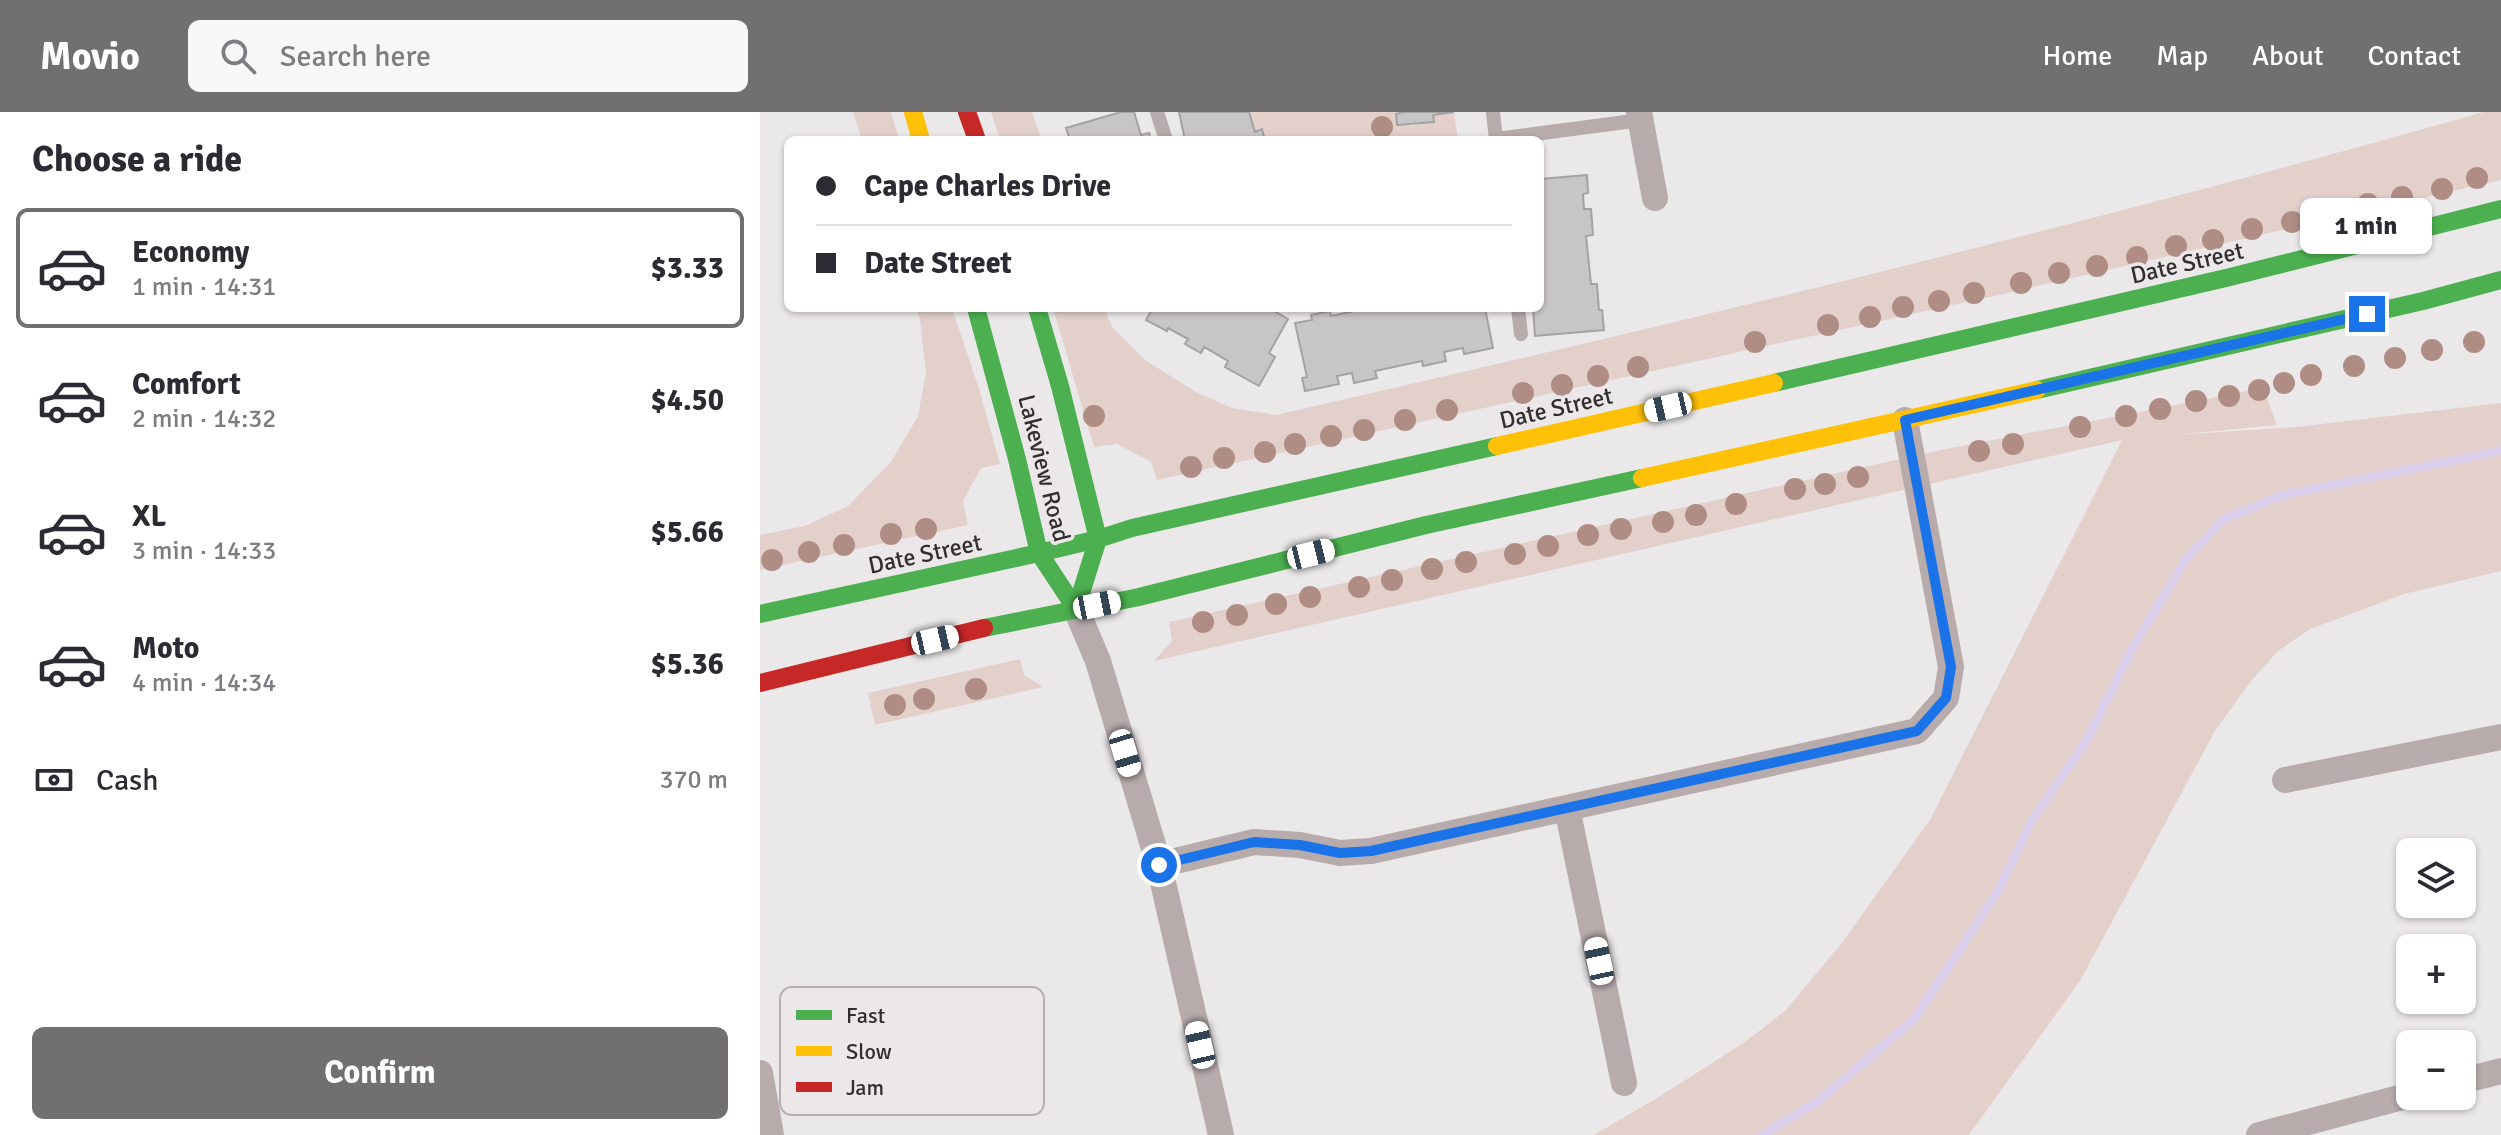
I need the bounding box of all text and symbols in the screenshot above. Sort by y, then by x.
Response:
search box [188,20,748,92]
text: Movio [40,33,140,80]
icon: search [216,34,260,78]
text: Search here [280,38,431,75]
text: Home [2043,39,2112,73]
text: Map [2156,39,2208,73]
text: About [2252,39,2324,73]
text: Contact [2368,39,2461,73]
text: Choose a ride [32,137,242,182]
text: Cape Charles Drive [864,168,1111,205]
callout: 1 min [2301,198,2433,254]
text: 1 min [2335,210,2397,242]
icon: car [36,232,108,304]
text: Economy [132,234,249,271]
street label: Date Street [2127,235,2247,291]
text: Date Street [864,245,1012,282]
text: $3.33 [651,250,724,287]
text: 1 min · 14:31 [132,271,276,303]
route end [2349,296,2385,332]
icon: car [36,364,108,436]
text: Comfort [132,366,241,403]
street label: Date Street [1496,380,1616,436]
text: $4.50 [651,382,724,419]
car [1642,390,1694,424]
street label: Lakeview Road [1011,391,1077,545]
text: 2 min · 14:32 [132,403,276,435]
icon: car [36,496,108,568]
text: XL [132,498,166,535]
text: $5.66 [651,514,724,551]
street label: Date Street [866,527,984,581]
text: 3 min · 14:33 [132,535,276,567]
car [1285,537,1337,571]
car [1071,589,1123,621]
car [909,623,961,657]
icon: car [36,628,108,700]
text: Moto [132,630,199,667]
text: $5.36 [651,646,724,683]
text: 4 min · 14:34 [132,667,276,699]
car [1107,727,1143,779]
icon: cash [32,758,76,802]
text: Cash [96,762,159,799]
text: 370 m [659,764,728,796]
map controls [2396,838,2476,1110]
button: layers [2396,838,2476,918]
route start [1141,847,1177,883]
button: + [2396,934,2476,1014]
car [1582,935,1616,987]
legend [780,987,1044,1115]
text: Fast [846,1002,886,1029]
car [1183,1019,1217,1071]
button: Confirm [32,1027,728,1119]
button: − [2396,1030,2476,1110]
text: Slow [846,1038,892,1065]
text: Jam [846,1074,884,1101]

